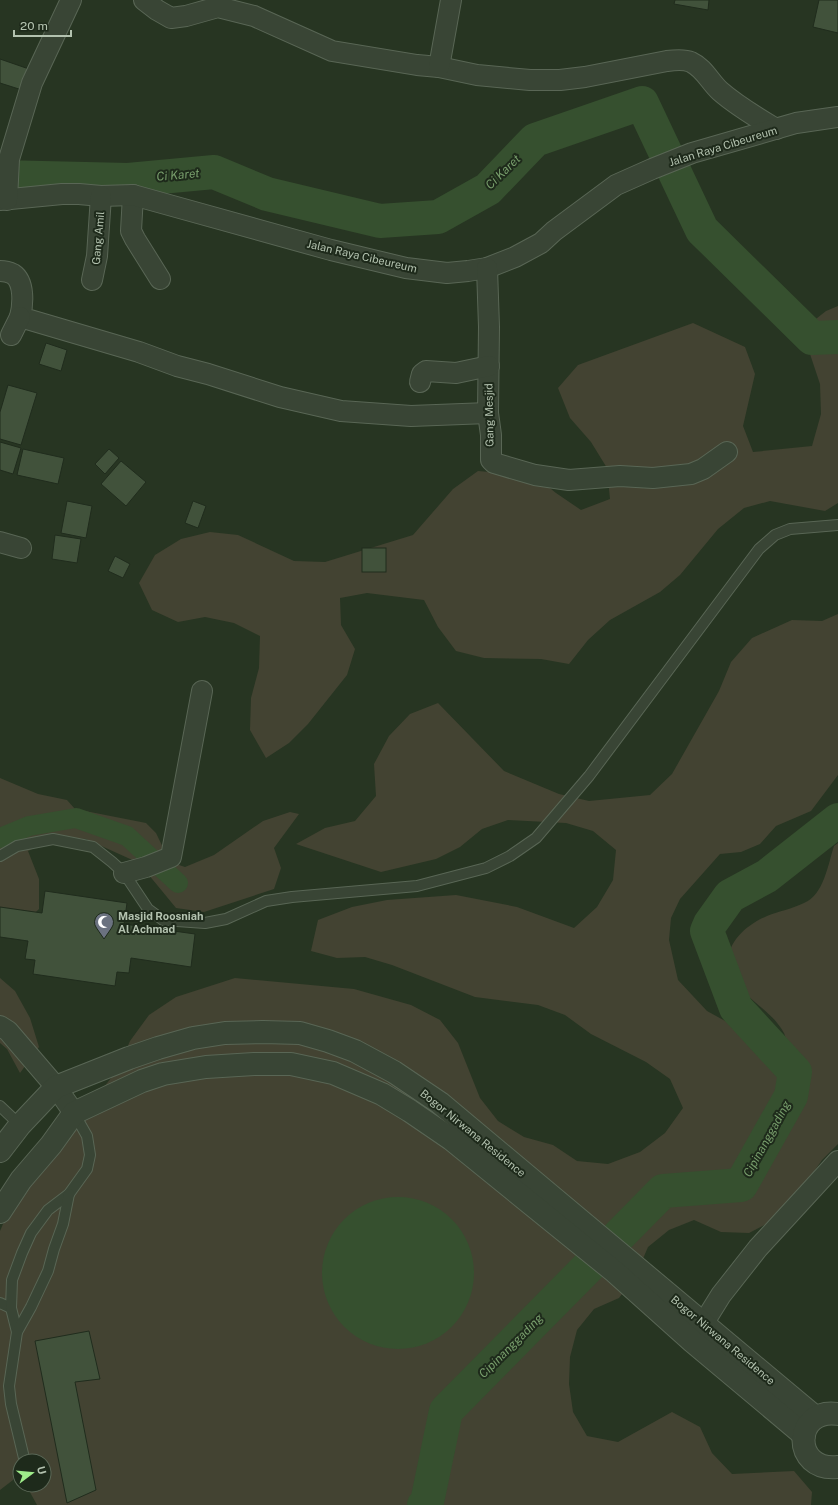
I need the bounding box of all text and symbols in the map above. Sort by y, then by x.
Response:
scale bar [14,12,71,38]
text: 20 m [20,19,48,33]
street label: Jalan Raya Cibeureum [667,124,779,168]
water label: Ci Karet [483,152,524,192]
water label: Ci Karet [156,166,201,184]
street label: Gang Amil [90,211,106,265]
street label: Jalan Raya Cibeureum [306,238,418,274]
street label: Gang Mesjid [482,383,496,447]
place label: Masjid Roosniah Al Achmad [118,910,203,935]
mosque icon: Masjid Roosniah Al Achmad [93,911,115,939]
street label: Bogor Nirwana Residence [418,1087,528,1179]
water label: Cipinanggading [740,1098,794,1180]
street label: Bogor Nirwana Residence [669,1293,777,1387]
water label: Cipinanggading [476,1310,547,1381]
north arrow [12,1453,52,1493]
text: U [35,1465,48,1476]

